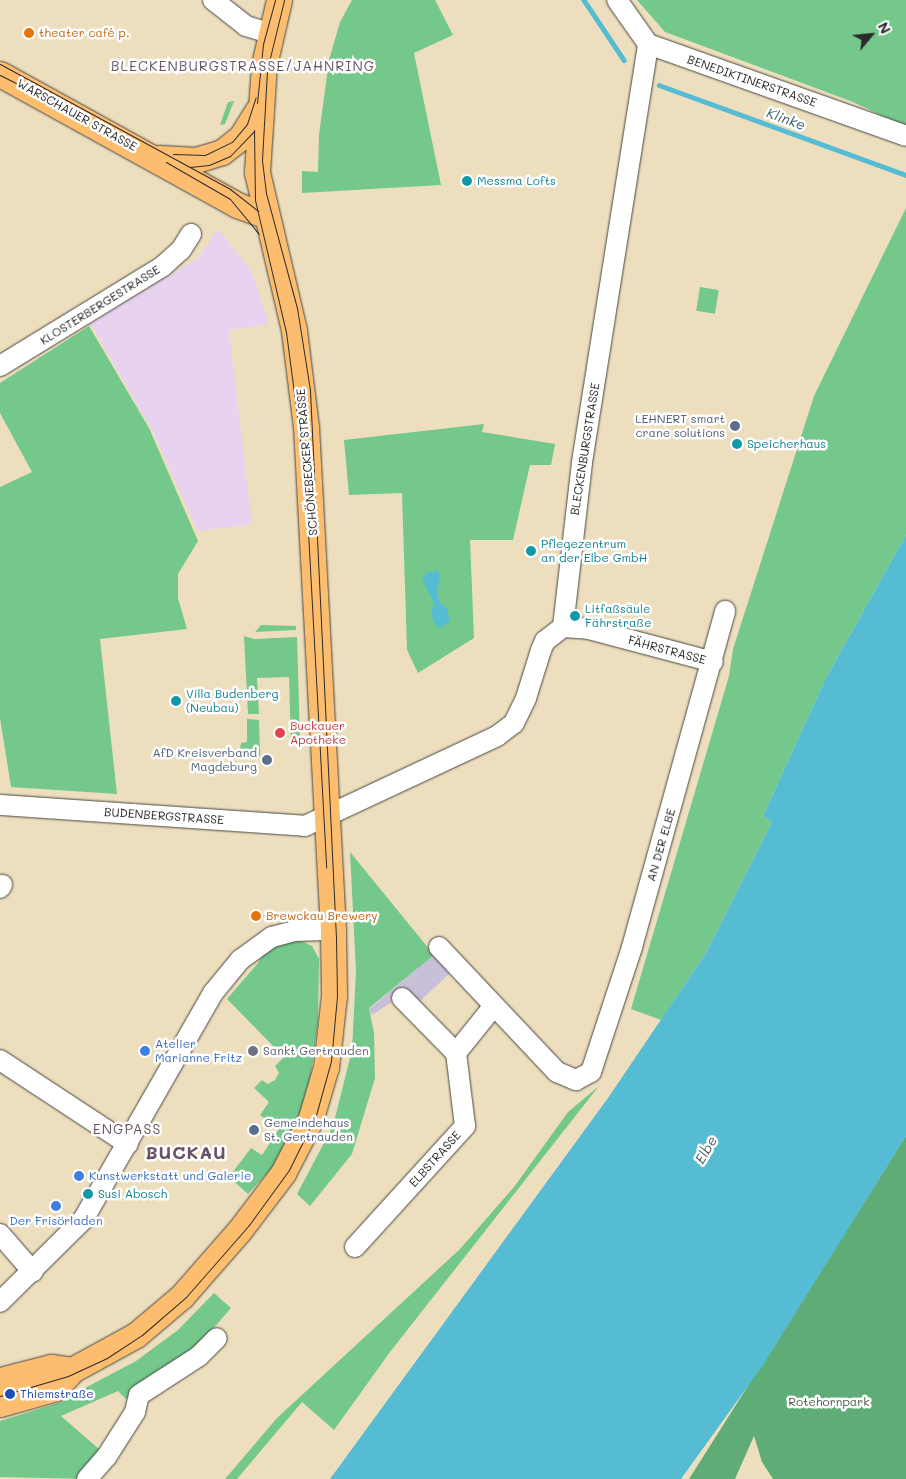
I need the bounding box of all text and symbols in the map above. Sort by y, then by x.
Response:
north arrow [846,10,896,60]
text: N [874,19,896,37]
place label: theater café p. [39,26,129,40]
marker: theater café p. [23,27,35,39]
street label: BENEDIKTINERSTRASSE [685,52,819,110]
district label: BLECKENBURGSTRASSE/JAHNRING [107,58,379,74]
street label: WARSCHAUER STRASSE [14,76,140,154]
water label: Klinke [764,104,808,134]
place label: Messma Lofts [477,174,556,188]
marker: Messma Lofts [461,175,473,187]
street label: KLOSTERBERGESTRASSE [37,262,163,348]
street label: BLECKENBURGSTRASSE [567,382,603,516]
street label: SCHÖNEBECKER STRASSE [293,388,321,536]
place label: LEHNERT smart crane solutions [635,412,725,440]
marker: LEHNERT smart crane solutions [729,420,741,432]
place label: Speicherhaus [747,437,826,451]
marker: Speicherhaus [731,438,743,450]
place label: Pflegezentrum an der Elbe GmbH [541,537,647,565]
marker: Pflegezentrum an der Elbe GmbH [525,545,537,557]
place label: Litfaßsäule Fährstraße [585,602,652,630]
marker: Litfaßsäule Fährstraße [569,610,581,622]
street label: FÄHRSTRASSE [626,633,708,667]
place label: Villa Budenberg (Neubau) [186,687,278,715]
marker: Villa Budenberg (Neubau) [170,695,182,707]
place label: Buckauer Apotheke [290,719,346,747]
marker: Buckauer Apotheke [274,727,286,739]
place label: AfD Kreisverband Magdeburg [153,746,257,774]
marker: AfD Kreisverband Magdeburg [261,754,273,766]
street label: BUDENBERGSTRASSE [104,805,224,827]
street label: AN DER ELBE [644,807,678,883]
place label: Brewckau Brewery [266,909,377,923]
marker: Brewckau Brewery [250,910,262,922]
place label: Atelier Marianne Fritz [155,1037,242,1065]
place label: Sankt Gertrauden [263,1044,369,1058]
marker: Atelier Marianne Fritz [139,1045,151,1057]
marker: Sankt Gertrauden [247,1045,259,1057]
place label: Gemeindehaus St. Gertrauden [264,1116,353,1144]
district label: ENGPASS [92,1121,162,1137]
marker: Gemeindehaus St. Gertrauden [248,1124,260,1136]
street label: ELBSTRASSE [406,1128,464,1190]
water label: Elbe [691,1133,721,1167]
district label: BUCKAU [145,1141,227,1163]
place label: Kunstwerkstatt und Galerie [89,1169,251,1183]
marker: Kunstwerkstatt und Galerie [73,1170,85,1182]
place label: Susi Abosch [98,1187,167,1201]
marker: Susi Abosch [82,1188,94,1200]
marker: Der Frisörladen [50,1200,62,1212]
place label: Der Frisörladen [9,1214,103,1228]
place label: Thiemstraße [20,1387,94,1401]
marker: Thiemstraße [4,1388,16,1400]
park label: Rotehornpark [788,1395,870,1409]

